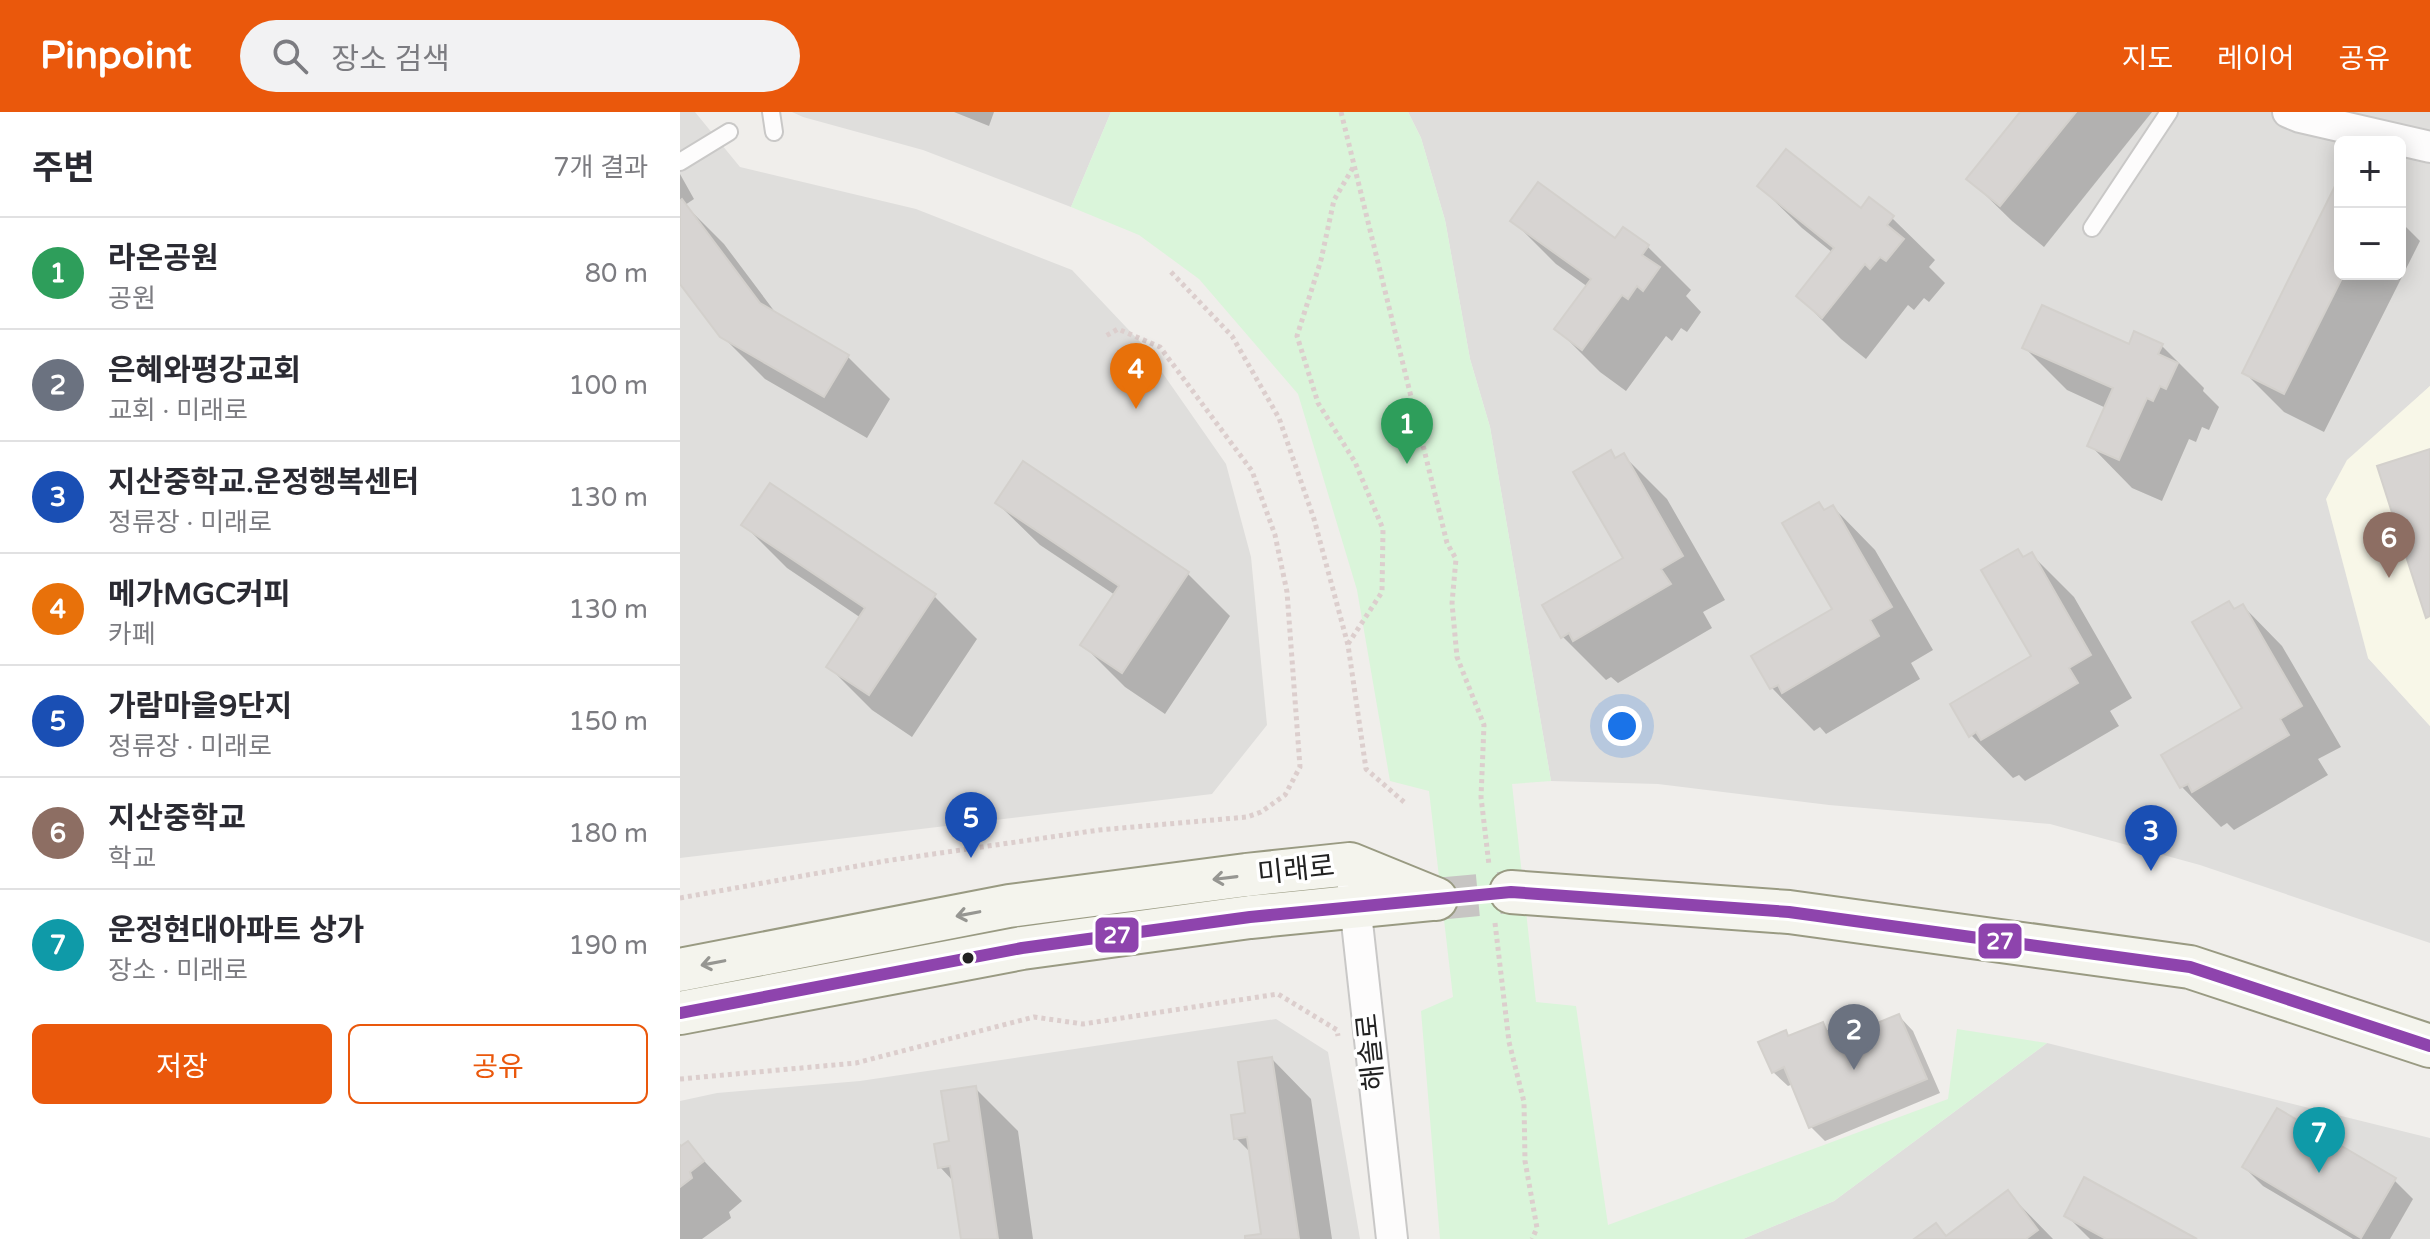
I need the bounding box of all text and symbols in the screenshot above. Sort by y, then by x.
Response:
search box [240,20,800,92]
text: Pinpoint [40,33,192,79]
icon: search [268,34,312,78]
text: 장소 검색 [332,41,450,78]
text: 지도 [2122,42,2173,76]
text: 레이어 [2217,42,2294,76]
text: 공유 [2338,42,2390,76]
map controls [2334,136,2406,280]
button: + [2334,136,2406,208]
text: 주변 [32,148,95,189]
text: 7개 결과 [553,152,648,183]
button: − [2334,208,2406,280]
text: 라온공원 [108,240,218,277]
text: 1 [50,258,66,289]
text: 80 m [585,258,648,289]
text: 공원 [108,283,156,314]
pin: 4 [1110,343,1162,409]
text: 은혜와평강교회 [108,352,301,389]
text: 2 [50,370,66,401]
text: 100 m [568,370,648,401]
text: 교회 · 미래로 [108,395,248,426]
pin: 1 [1381,398,1433,464]
text: 지산중학교.운정행복센터 [108,464,419,501]
text: 3 [50,482,66,513]
text: 130 m [568,482,648,513]
text: 정류장 · 미래로 [108,507,272,538]
pin: 6 [2363,512,2415,578]
text: 메가MGC커피 [108,576,291,613]
text: 4 [50,594,66,625]
text: 130 m [568,594,648,625]
text: 카페 [108,619,156,650]
text: 가람마을9단지 [108,688,292,725]
text: 5 [50,706,66,737]
text: 150 m [568,706,648,737]
your location [1602,706,1642,746]
text: 정류장 · 미래로 [108,731,272,762]
pin: 5 [945,792,997,858]
text: 지산중학교 [108,800,246,837]
pin: 3 [2125,805,2177,871]
text: 6 [50,818,66,849]
text: 180 m [568,818,648,849]
text: 학교 [108,843,156,874]
street label: 미래로 [1256,849,1336,891]
one-way arrow [1212,870,1239,885]
one-way arrow [956,907,981,922]
text: 운정현대아파트 상가 [108,912,364,949]
line badge: 27 [1094,916,1140,954]
line badge: 27 [1977,922,2023,960]
text: 27 [1103,923,1131,949]
text: 27 [1986,929,2014,955]
text: 7 [50,930,66,961]
text: 190 m [568,930,648,961]
unlabelled marker [960,950,976,966]
text: 장소 · 미래로 [108,955,248,986]
one-way arrow [700,957,726,972]
pin: 2 [1828,1004,1880,1070]
street label: 해솔로 [1350,1012,1392,1092]
button: 저장 [32,1024,332,1104]
button: 공유 [348,1024,648,1104]
pin: 7 [2293,1107,2345,1173]

